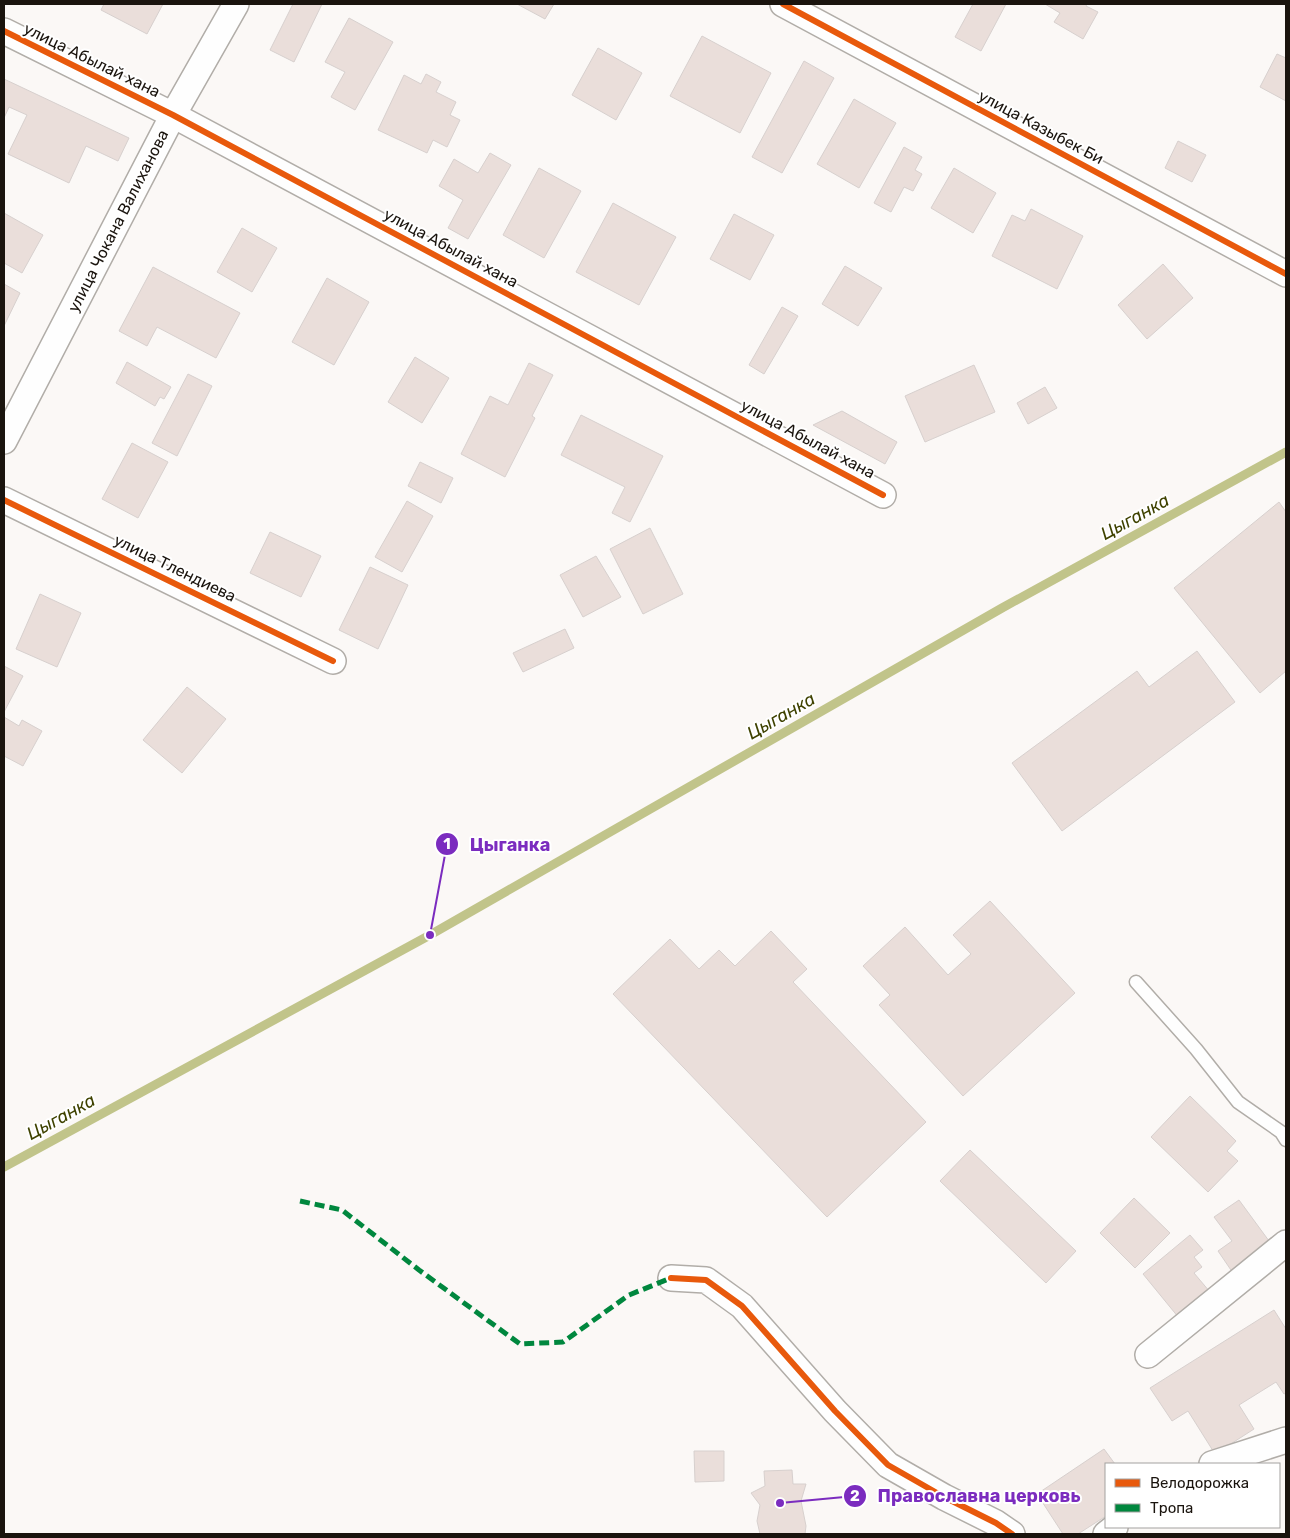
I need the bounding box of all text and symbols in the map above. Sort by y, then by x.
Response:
street label: улица Абылай хана [21,19,163,101]
street label: улица Казыбек Би [975,86,1107,168]
street label: улица Чокана Валиханова [64,127,172,315]
street label: улица Абылай хана [381,205,521,291]
street label: улица Абылай хана [738,396,878,482]
water label: Цыганка [1097,489,1174,545]
street label: улица Тлендиева [111,530,239,606]
water label: Цыганка [743,687,819,744]
callout: Цыганка [435,828,561,861]
text: Цыганка [470,834,550,856]
text: 1 [443,835,451,853]
water label: Цыганка [23,1089,100,1145]
legend [1105,1463,1280,1528]
text: Велодорожка [1150,1474,1249,1492]
callout: Православна церковь [843,1479,1091,1512]
text: Православна церковь [878,1485,1080,1507]
text: 2 [850,1487,860,1505]
text: Тропа [1150,1499,1193,1517]

